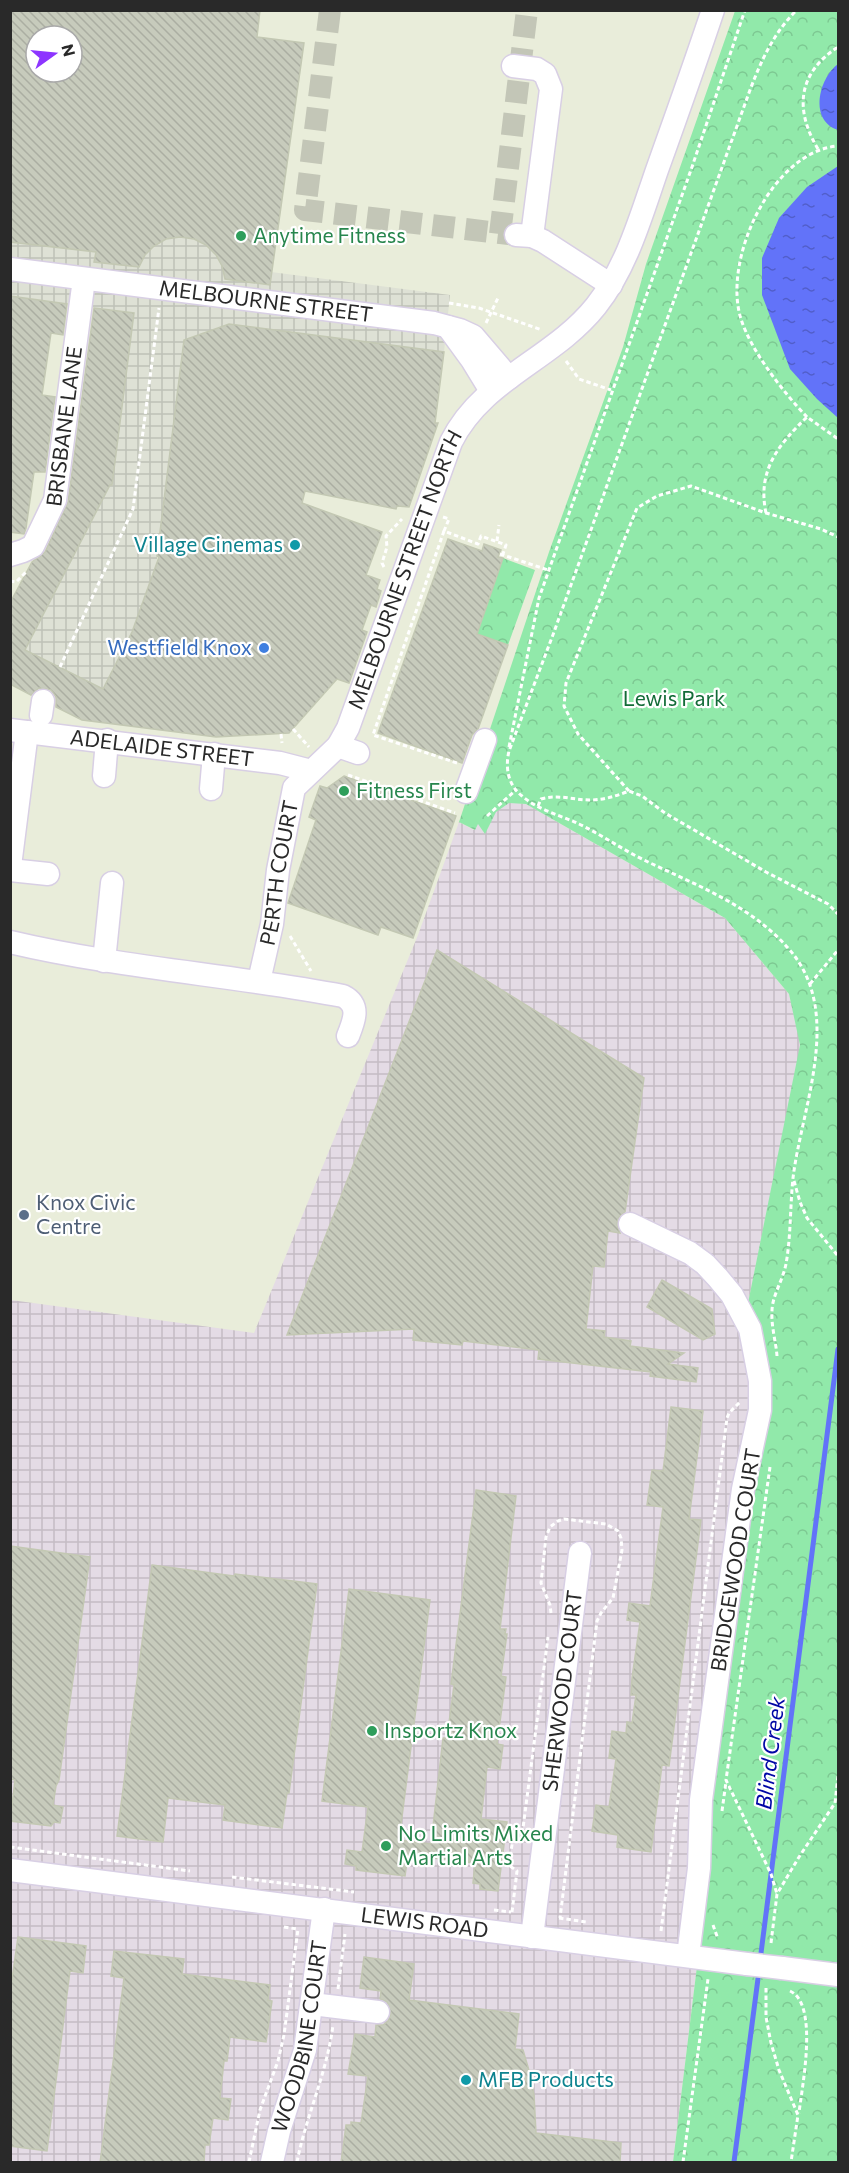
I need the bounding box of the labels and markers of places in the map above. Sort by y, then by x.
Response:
place label: Anytime Fitness [253,222,406,247]
marker: Anytime Fitness [234,229,248,243]
place label: Village Cinemas [134,531,283,556]
marker: Village Cinemas [288,538,302,552]
place label: Westfield Knox [107,634,252,659]
marker: Westfield Knox [257,641,271,655]
place label: Fitness First [356,777,472,802]
marker: Fitness First [337,784,351,798]
place label: Knox Civic Centre [36,1189,136,1238]
marker: Knox Civic Centre [17,1208,31,1222]
place label: Insportz Knox [384,1717,517,1742]
marker: Insportz Knox [365,1724,379,1738]
place label: No Limits Mixed Martial Arts [398,1820,553,1869]
marker: No Limits Mixed Martial Arts [379,1839,393,1853]
place label: MFB Products [478,2066,614,2091]
marker: MFB Products [459,2073,473,2087]

